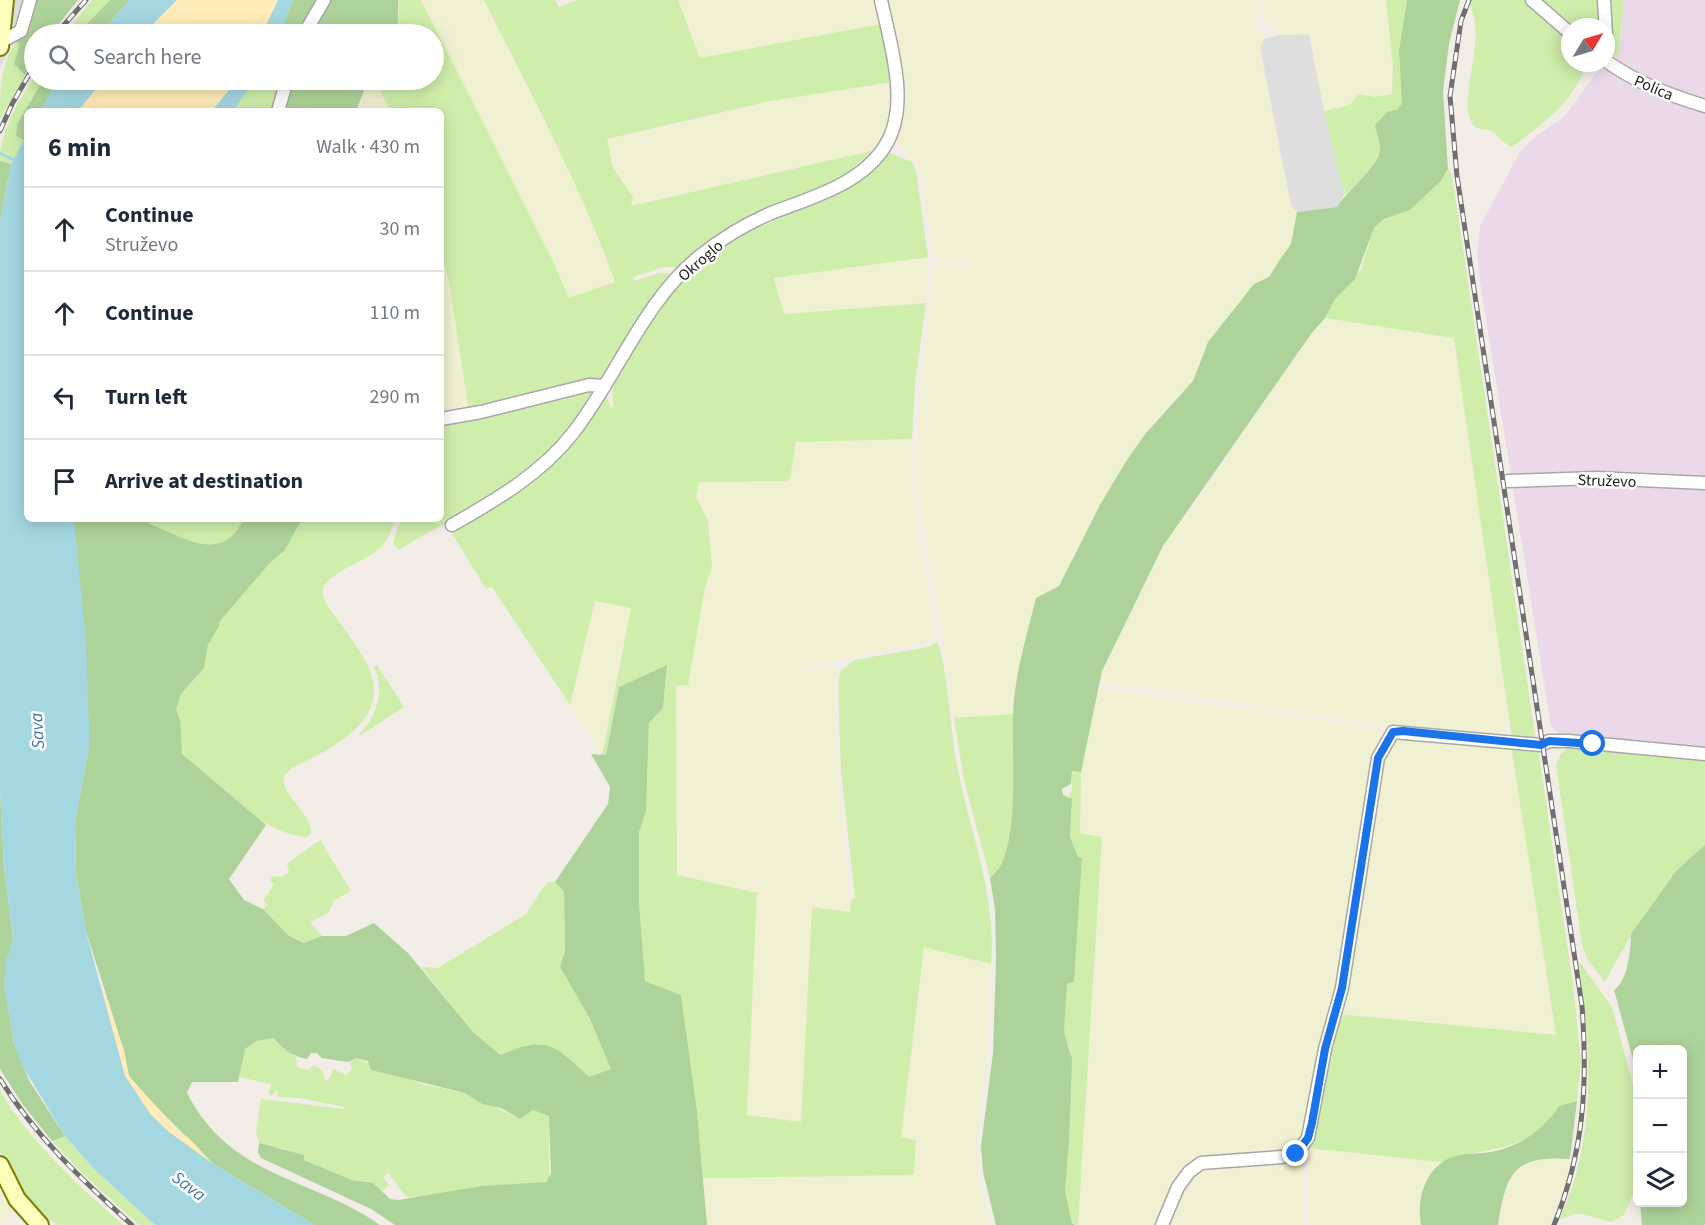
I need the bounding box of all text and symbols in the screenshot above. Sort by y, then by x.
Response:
north arrow [1561,18,1615,72]
search box [24,24,444,90]
icon: search [45,41,78,74]
text: Search here [93,41,201,73]
street label: Polica [1631,70,1677,106]
text: 6 min [48,129,111,166]
text: Walk · 430 m [316,133,420,161]
text: Continue [105,199,194,231]
icon: ahead [48,213,81,246]
text: 30 m [380,215,420,243]
text: Struževo [105,231,178,259]
street label: Okroglo [673,235,728,287]
icon: ahead [48,297,81,330]
text: Continue [105,297,194,329]
text: 110 m [370,299,420,327]
icon: left [48,381,81,414]
text: Turn left [105,381,187,413]
text: 290 m [370,383,420,411]
icon: arrive [48,465,81,498]
text: Arrive at destination [105,465,303,497]
street label: Struževo [1577,469,1637,493]
water label: Sava [24,712,51,750]
route start [1579,730,1605,756]
map controls [1633,1045,1687,1207]
button: + [1633,1045,1687,1099]
button: − [1633,1099,1687,1153]
route end [1282,1140,1308,1166]
button: layers [1633,1153,1687,1207]
water label: Sava [167,1165,211,1208]

